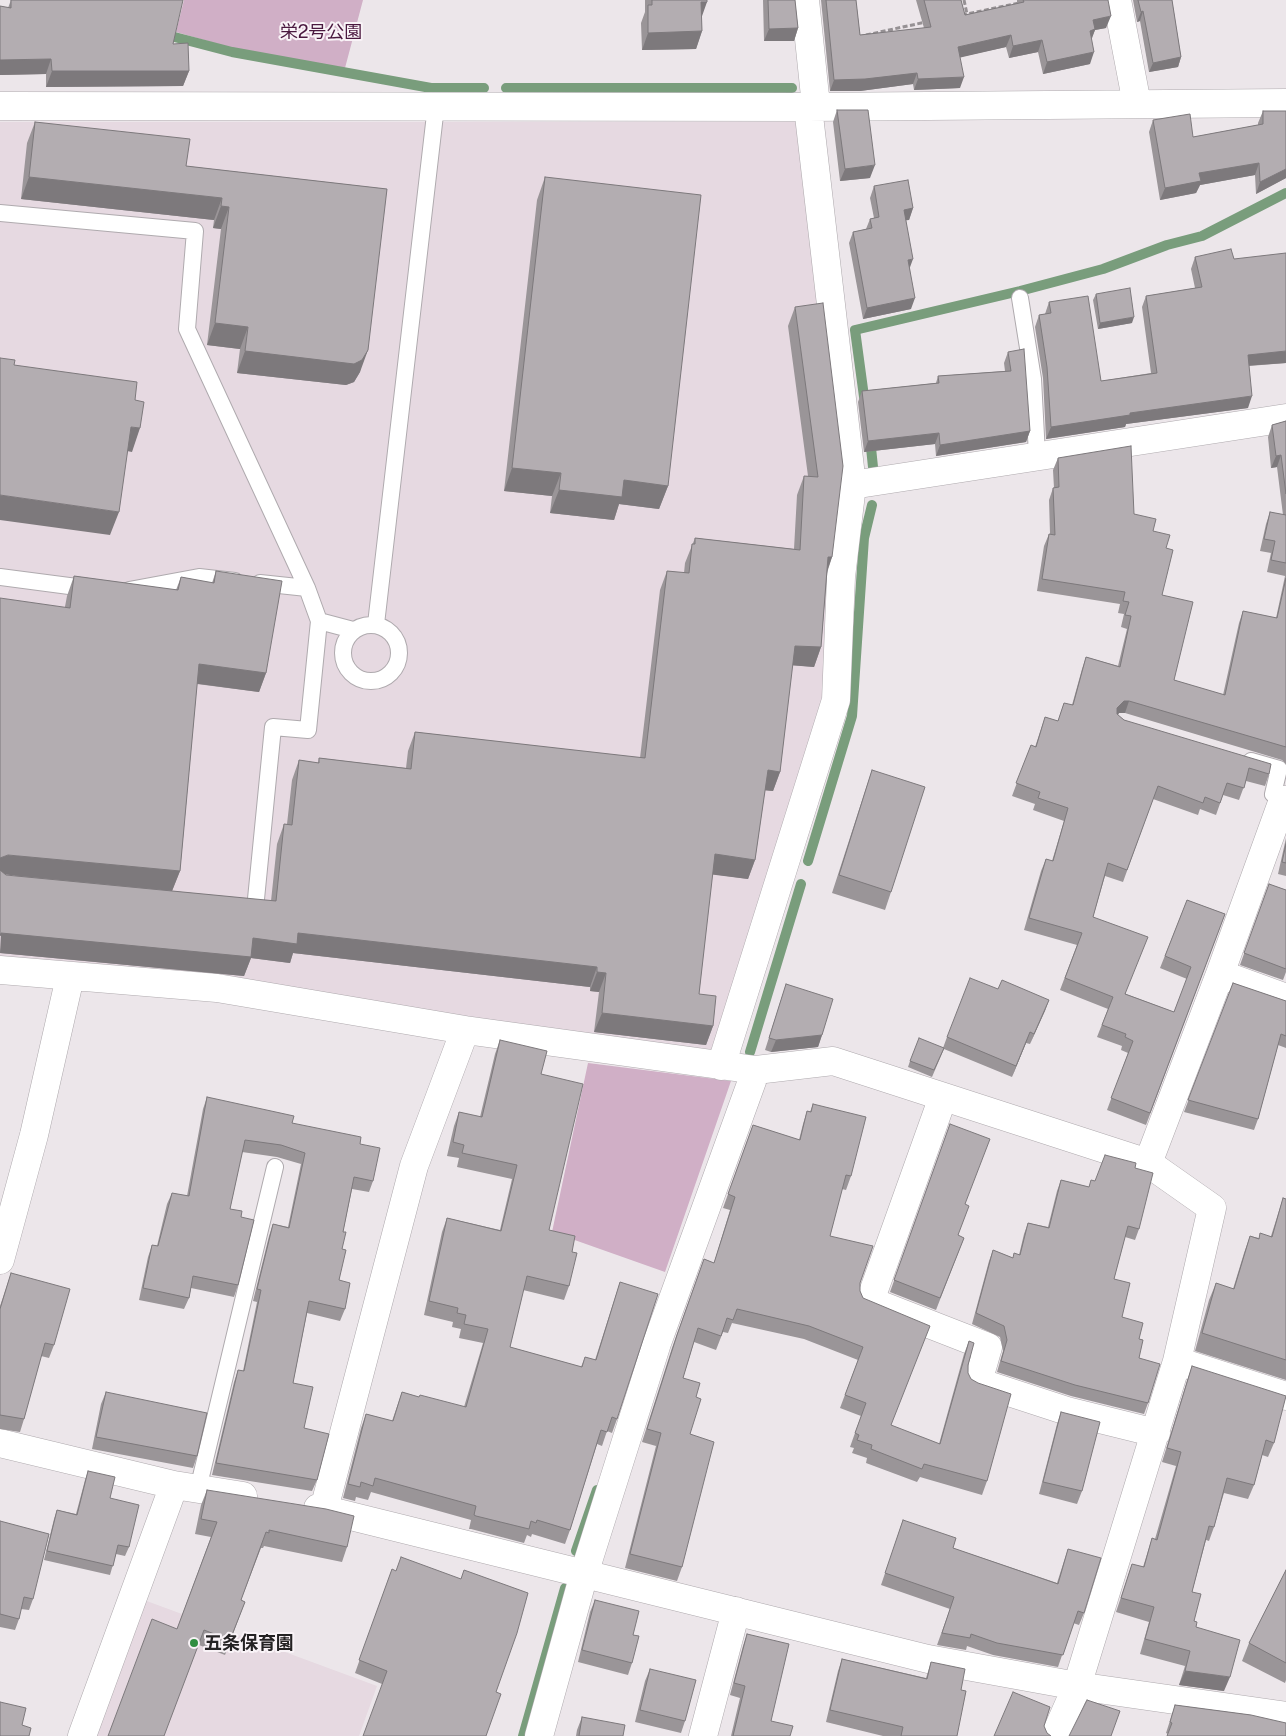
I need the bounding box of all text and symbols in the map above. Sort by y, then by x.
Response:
park label: 栄2号公園 [280,21,362,43]
place label: 五条保育園 [204,1632,294,1654]
marker: 五条保育園 [188,1637,200,1649]

